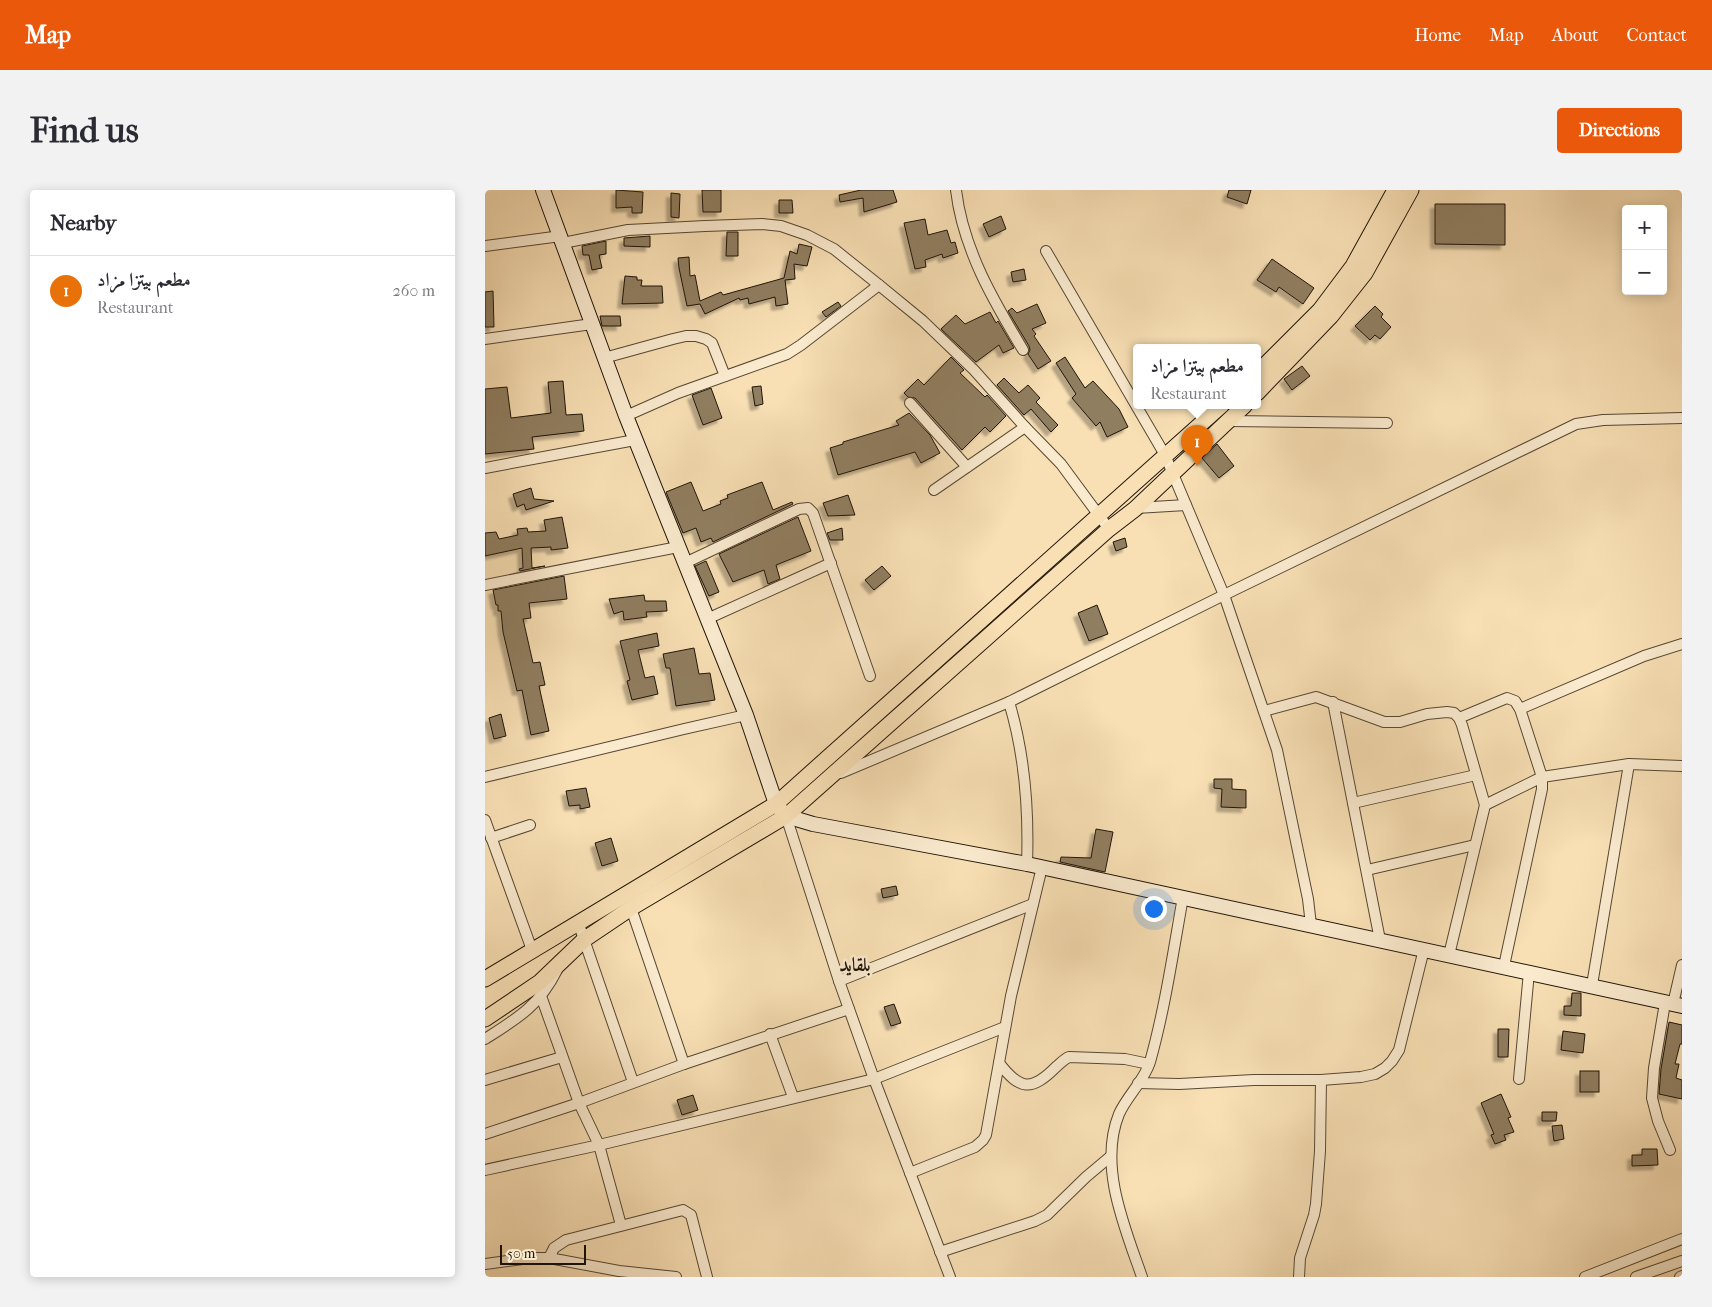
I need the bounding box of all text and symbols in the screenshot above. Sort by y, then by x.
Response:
text: Map [25,21,71,49]
text: Home [1414,25,1461,46]
text: Map [1489,25,1524,46]
text: About [1552,25,1598,46]
text: Contact [1626,25,1687,46]
button: Directions [1557,108,1682,153]
text: Find us [30,110,139,151]
map controls [1622,205,1667,295]
button: + [1622,205,1667,250]
text: Nearby [50,211,116,235]
button: − [1622,250,1667,295]
text: مطعم بيتزا مزاد [97,269,191,291]
text: 1 [63,281,69,300]
text: 260 m [393,281,435,300]
text: Restaurant [97,298,173,317]
popup [1133,344,1261,409]
text: مطعم بيتزا مزاد [1150,355,1244,377]
text: Restaurant [1150,384,1227,403]
pin: 1 [1181,425,1213,466]
your location [1141,896,1167,922]
district label: بلقايد [839,954,871,976]
scale bar [500,1242,586,1265]
text: 50 m [507,1245,535,1262]

